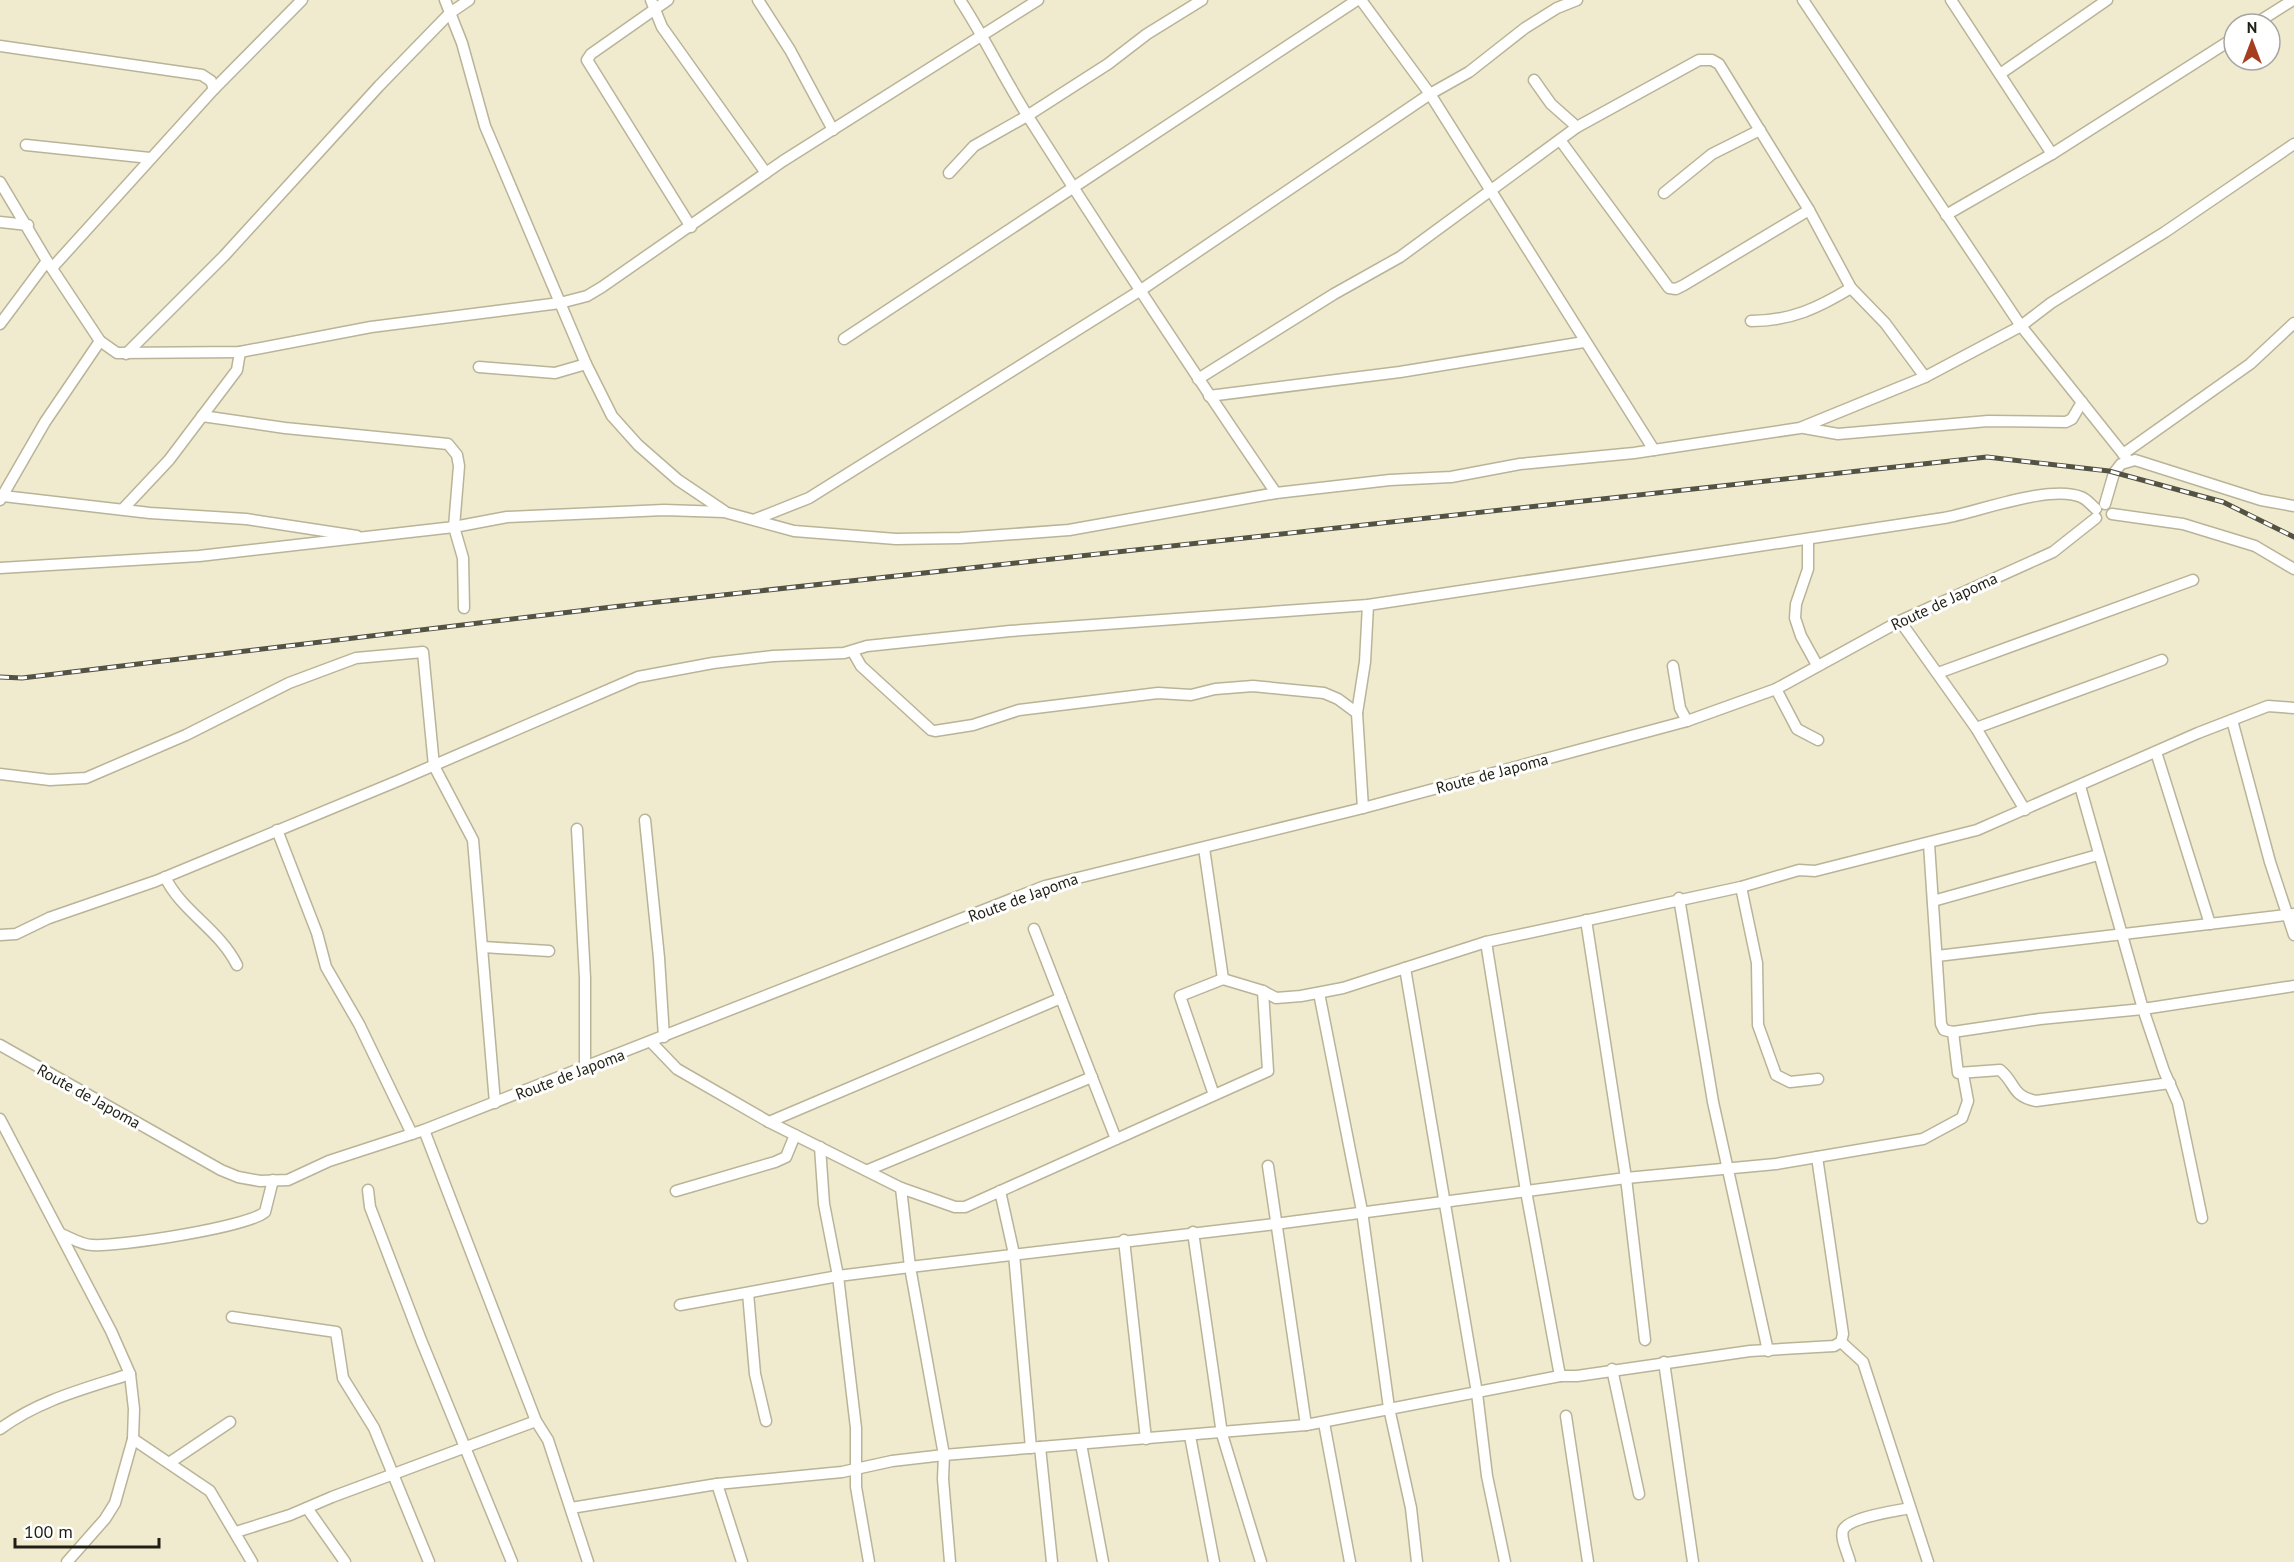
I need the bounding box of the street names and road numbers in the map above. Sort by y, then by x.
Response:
street label: Route de Japoma [1887,568,2001,634]
street label: Route de Japoma [1434,748,1550,798]
street label: Route de Japoma [965,868,1081,926]
street label: Route de Japoma [513,1044,627,1104]
street label: Route de Japoma [34,1059,144,1133]

